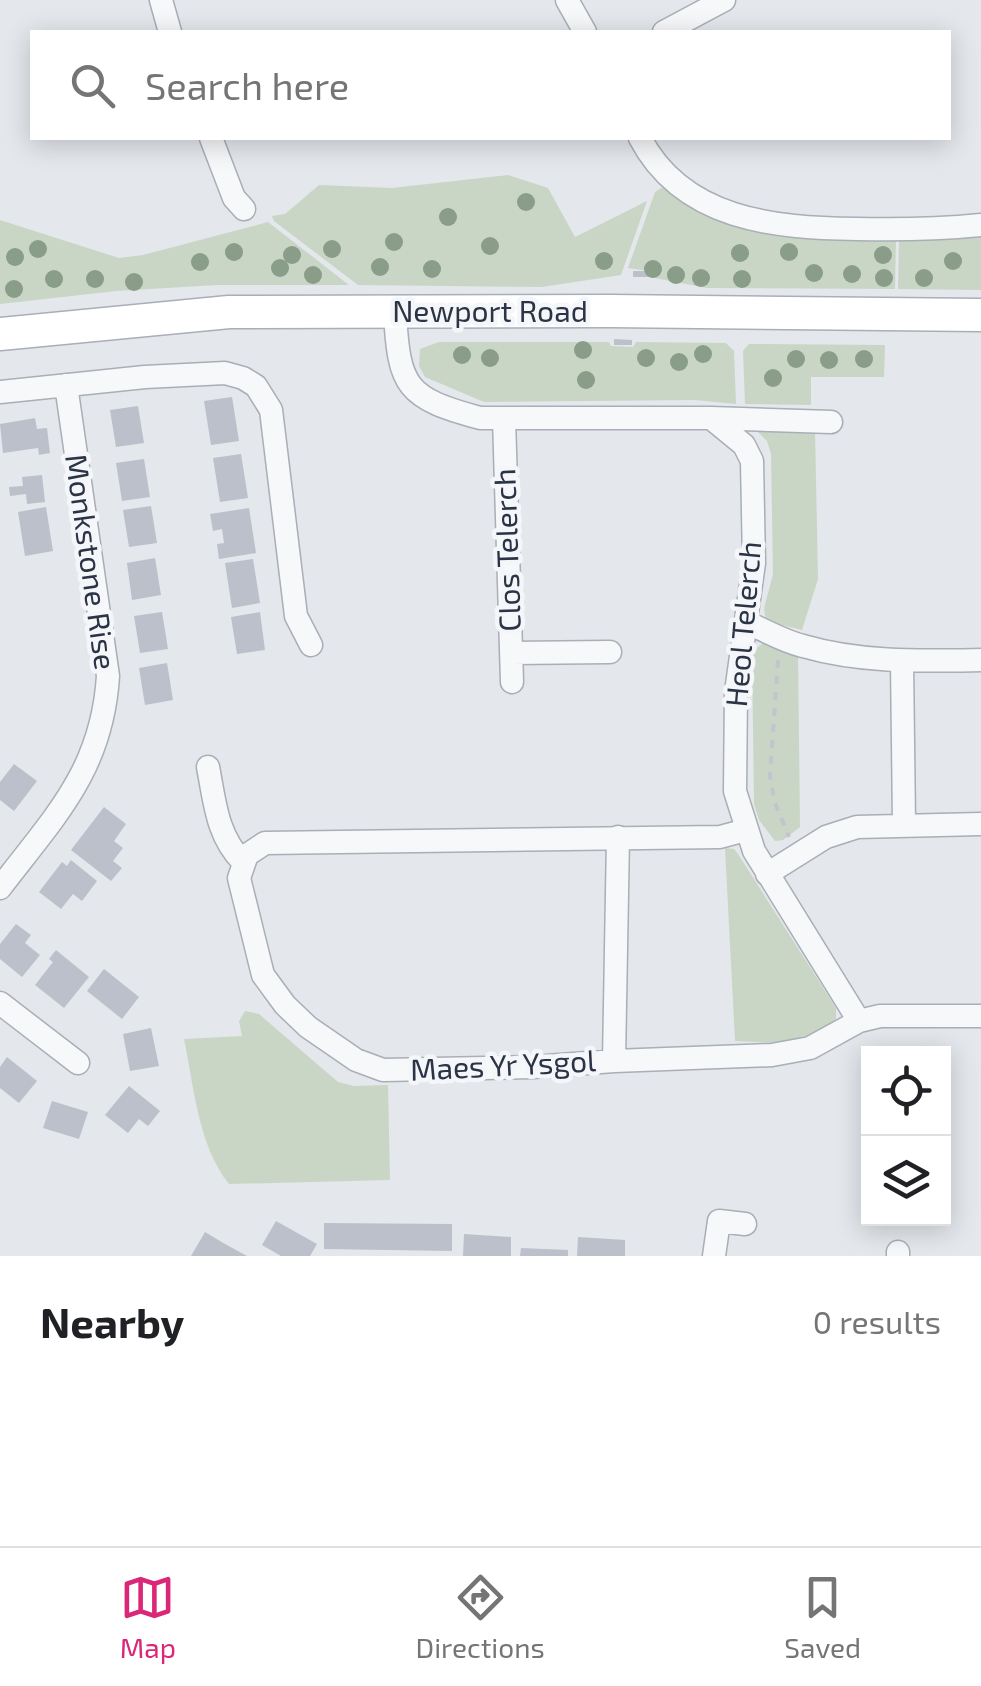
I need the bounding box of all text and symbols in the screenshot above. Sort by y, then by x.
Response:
search box [30,30,951,140]
icon: search [65,58,120,113]
text: Search here [145,62,349,108]
street label: Newport Road [392,292,588,328]
street label: Monkstone Rise [59,452,125,672]
street label: Clos Telerch [485,468,527,632]
street label: Heol Telerch [717,539,767,708]
street label: Maes Yr Ysgol [409,1041,597,1087]
map controls [861,1046,951,1226]
button: locate [861,1046,951,1136]
button: layers [861,1136,951,1226]
text: Nearby [40,1296,184,1346]
text: 0 results [813,1302,941,1340]
tab: Map [120,1570,176,1664]
tab: Directions [416,1570,545,1664]
tab: Saved [784,1570,861,1664]

